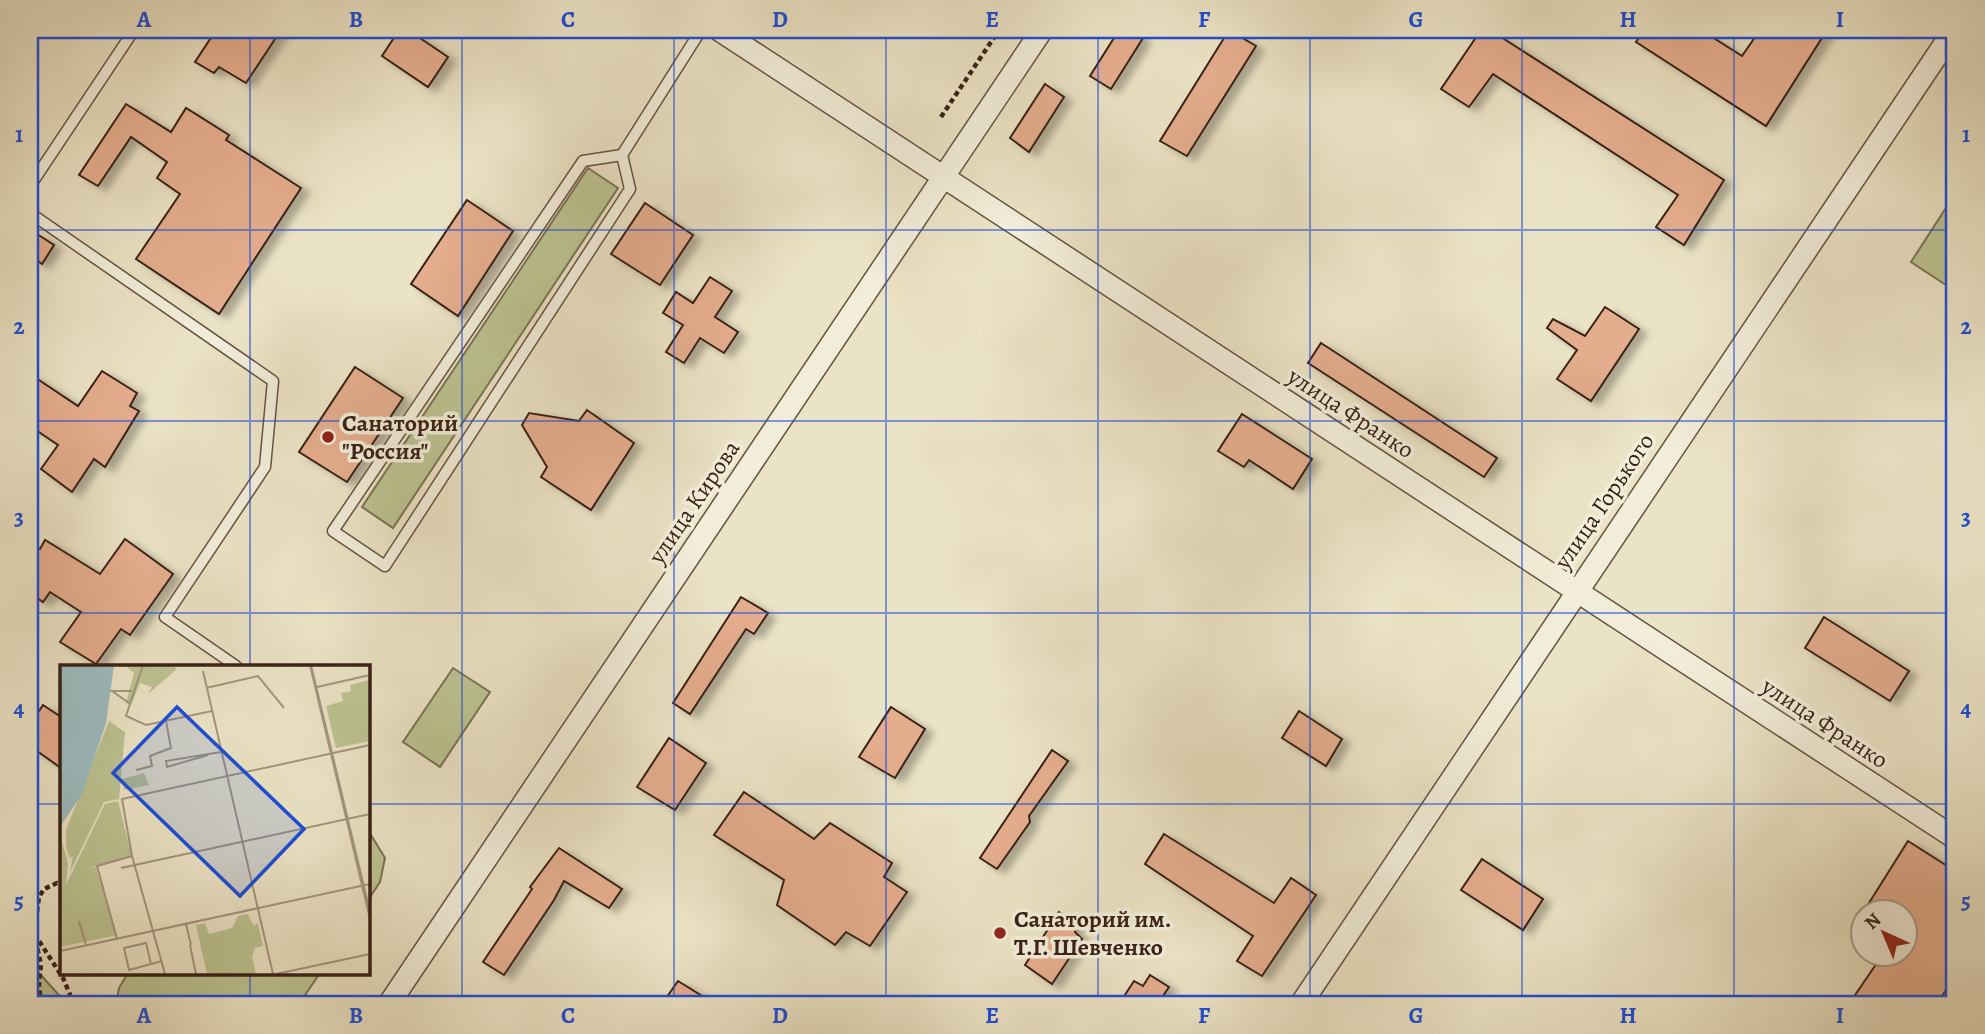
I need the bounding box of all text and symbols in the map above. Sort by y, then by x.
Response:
text: A [136,4,152,35]
text: B [349,4,363,35]
text: C [561,4,575,35]
text: D [772,4,788,35]
text: E [985,4,999,35]
text: F [1198,4,1211,35]
text: G [1408,4,1424,35]
text: H [1619,4,1637,35]
text: I [1836,4,1844,35]
text: 1 [15,119,23,150]
text: 1 [1962,119,1970,150]
text: 2 [13,311,25,342]
text: 2 [1960,311,1972,342]
street label: улица Франко [1281,360,1420,466]
place label: Санаторий "Россия" [342,407,458,467]
street label: улица Горького [1546,427,1661,576]
marker: Санаторий "Россия" [320,429,336,445]
street label: улица Кирова [640,434,747,571]
text: 3 [14,502,24,533]
text: 3 [1961,502,1971,533]
inset map [60,665,369,974]
street label: улица Франко [1755,670,1894,776]
text: 4 [14,693,25,724]
text: 4 [1961,693,1972,724]
text: 5 [14,885,24,916]
text: 5 [1961,885,1971,916]
north arrow [1848,898,1918,968]
place label: Санаторий им. Т.Г. Шевченко [1014,903,1171,963]
text: N [1859,907,1887,936]
marker: Санаторий им. Т.Г. Шевченко [992,925,1008,941]
text: A [136,1000,152,1031]
text: B [349,1000,363,1031]
text: C [561,1000,575,1031]
text: D [772,1000,788,1031]
text: E [985,1000,999,1031]
text: F [1198,1000,1211,1031]
text: G [1408,1000,1424,1031]
text: H [1619,1000,1637,1031]
text: I [1836,1000,1844,1031]

